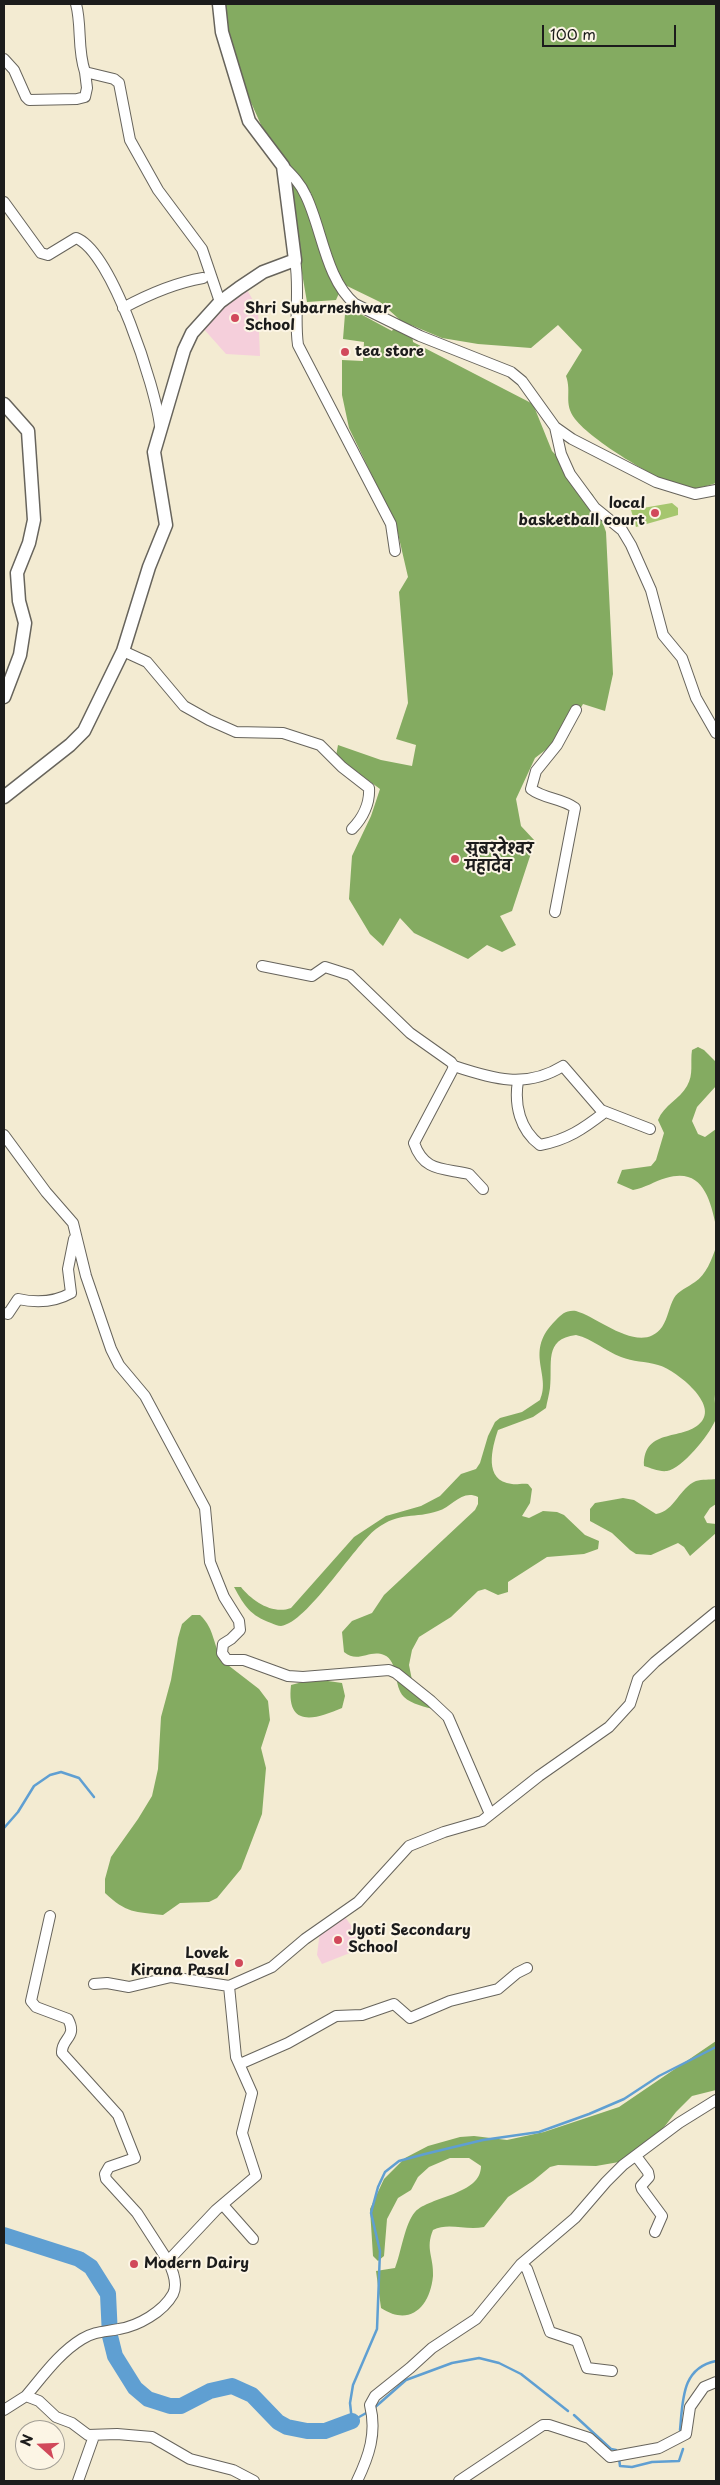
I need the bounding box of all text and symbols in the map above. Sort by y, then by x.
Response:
scale bar [545,15,679,47]
text: 100 m [550,22,596,45]
place label: Shri Subarneshwar School [245,300,391,335]
marker: Shri Subarneshwar School [229,312,241,324]
place label: tea store [355,343,424,361]
marker: tea store [339,346,351,358]
place label: local basketball court [519,495,645,530]
marker: local basketball court [649,507,661,519]
place label: सुबरनेश्वर महादेव [465,841,534,876]
marker: सुबरनेश्वर महादेव [449,853,461,865]
place label: Jyoti Secondary School [348,1922,471,1957]
marker: Jyoti Secondary School [332,1934,344,1946]
place label: Lovek Kirana Pasal [130,1945,229,1980]
marker: Lovek Kirana Pasal [233,1957,245,1969]
place label: Modern Dairy [144,2255,249,2273]
marker: Modern Dairy [128,2258,140,2270]
north arrow [15,2420,65,2470]
text: N [15,2431,38,2449]

